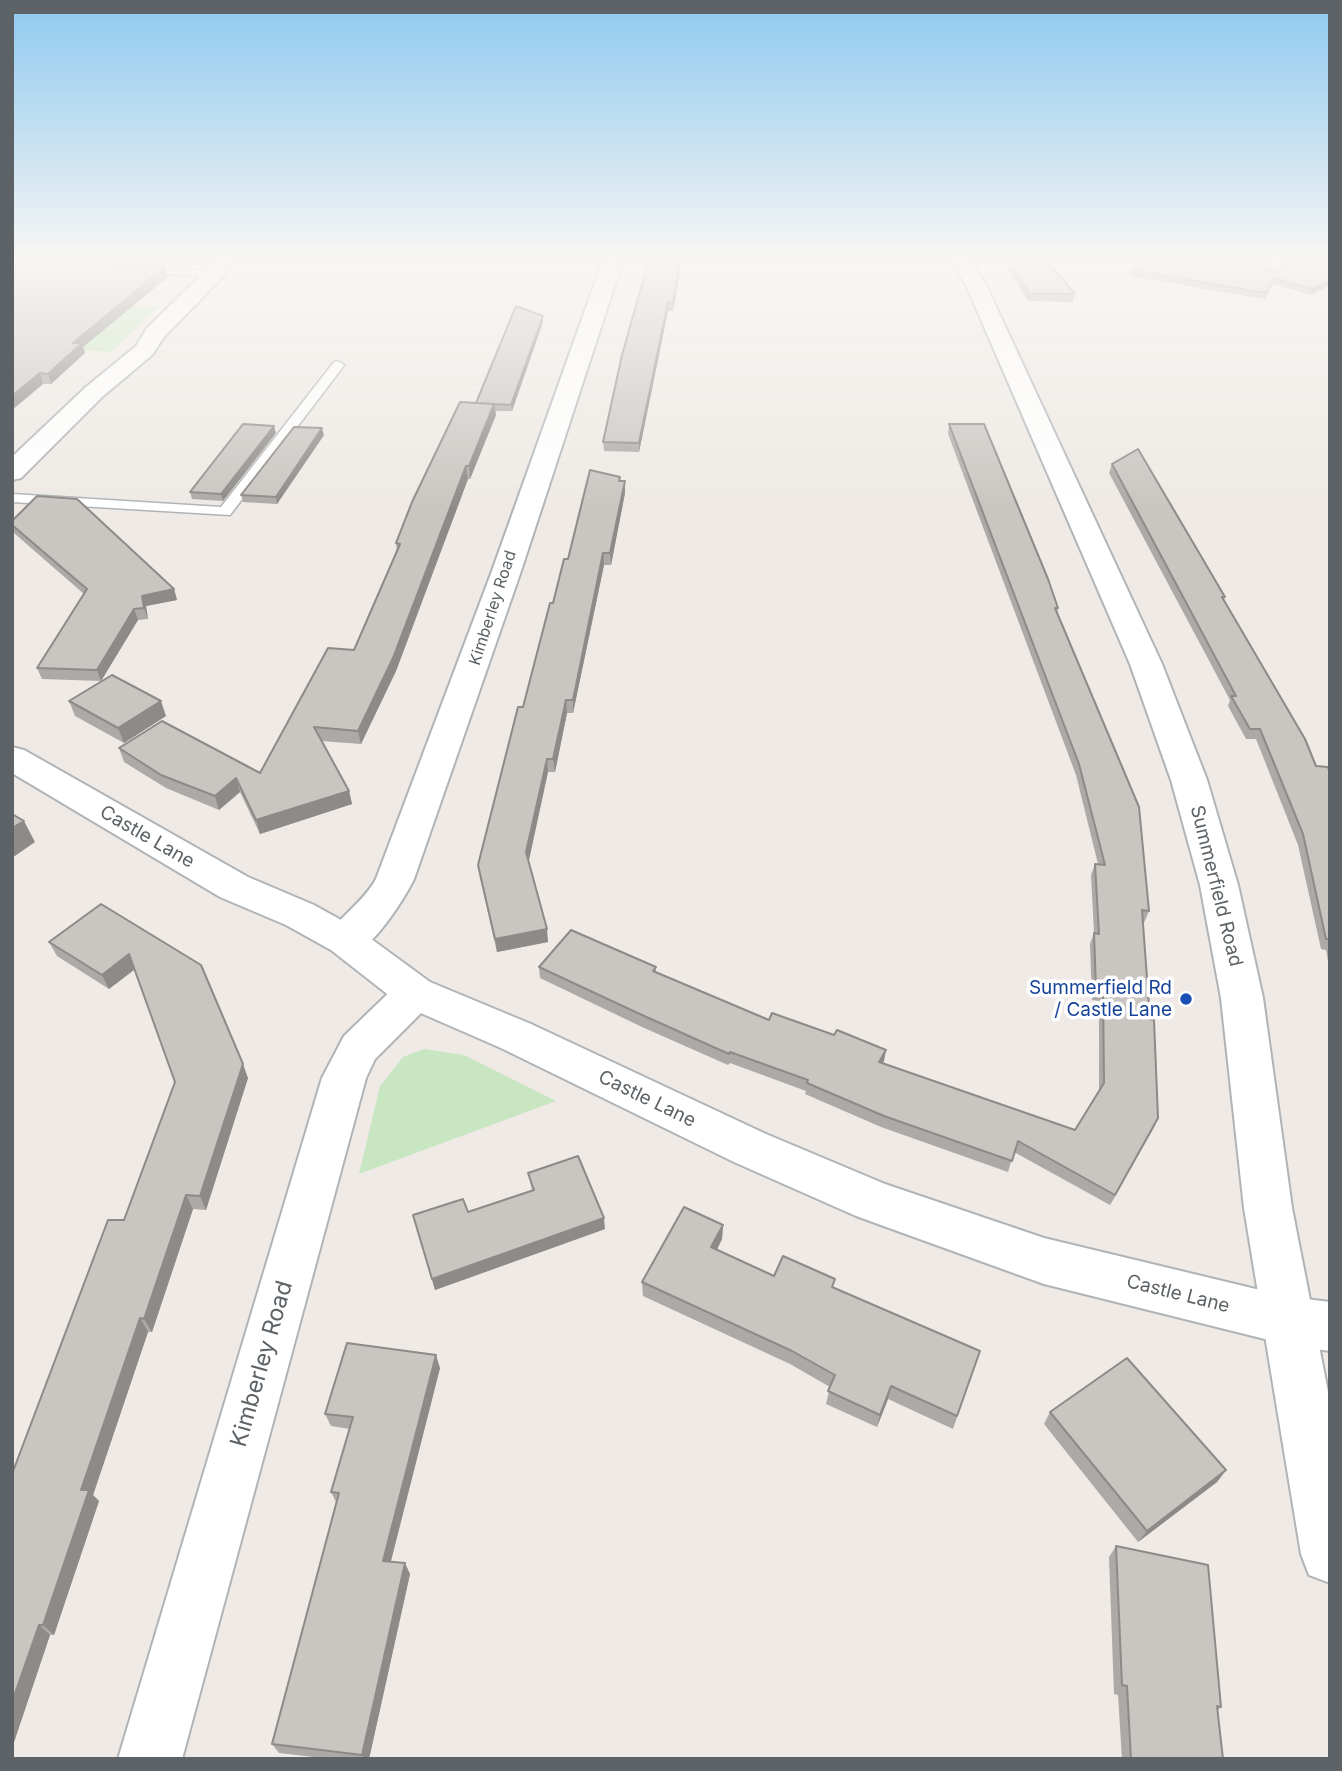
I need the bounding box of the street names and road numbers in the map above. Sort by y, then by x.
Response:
street label: Kimberley Road [465,548,521,668]
street label: Castle Lane [96,801,198,873]
street label: Summerfield Road [1185,803,1247,969]
street label: Castle Lane [595,1066,699,1132]
street label: Castle Lane [1124,1270,1232,1318]
street label: Kimberley Road [225,1278,299,1450]

